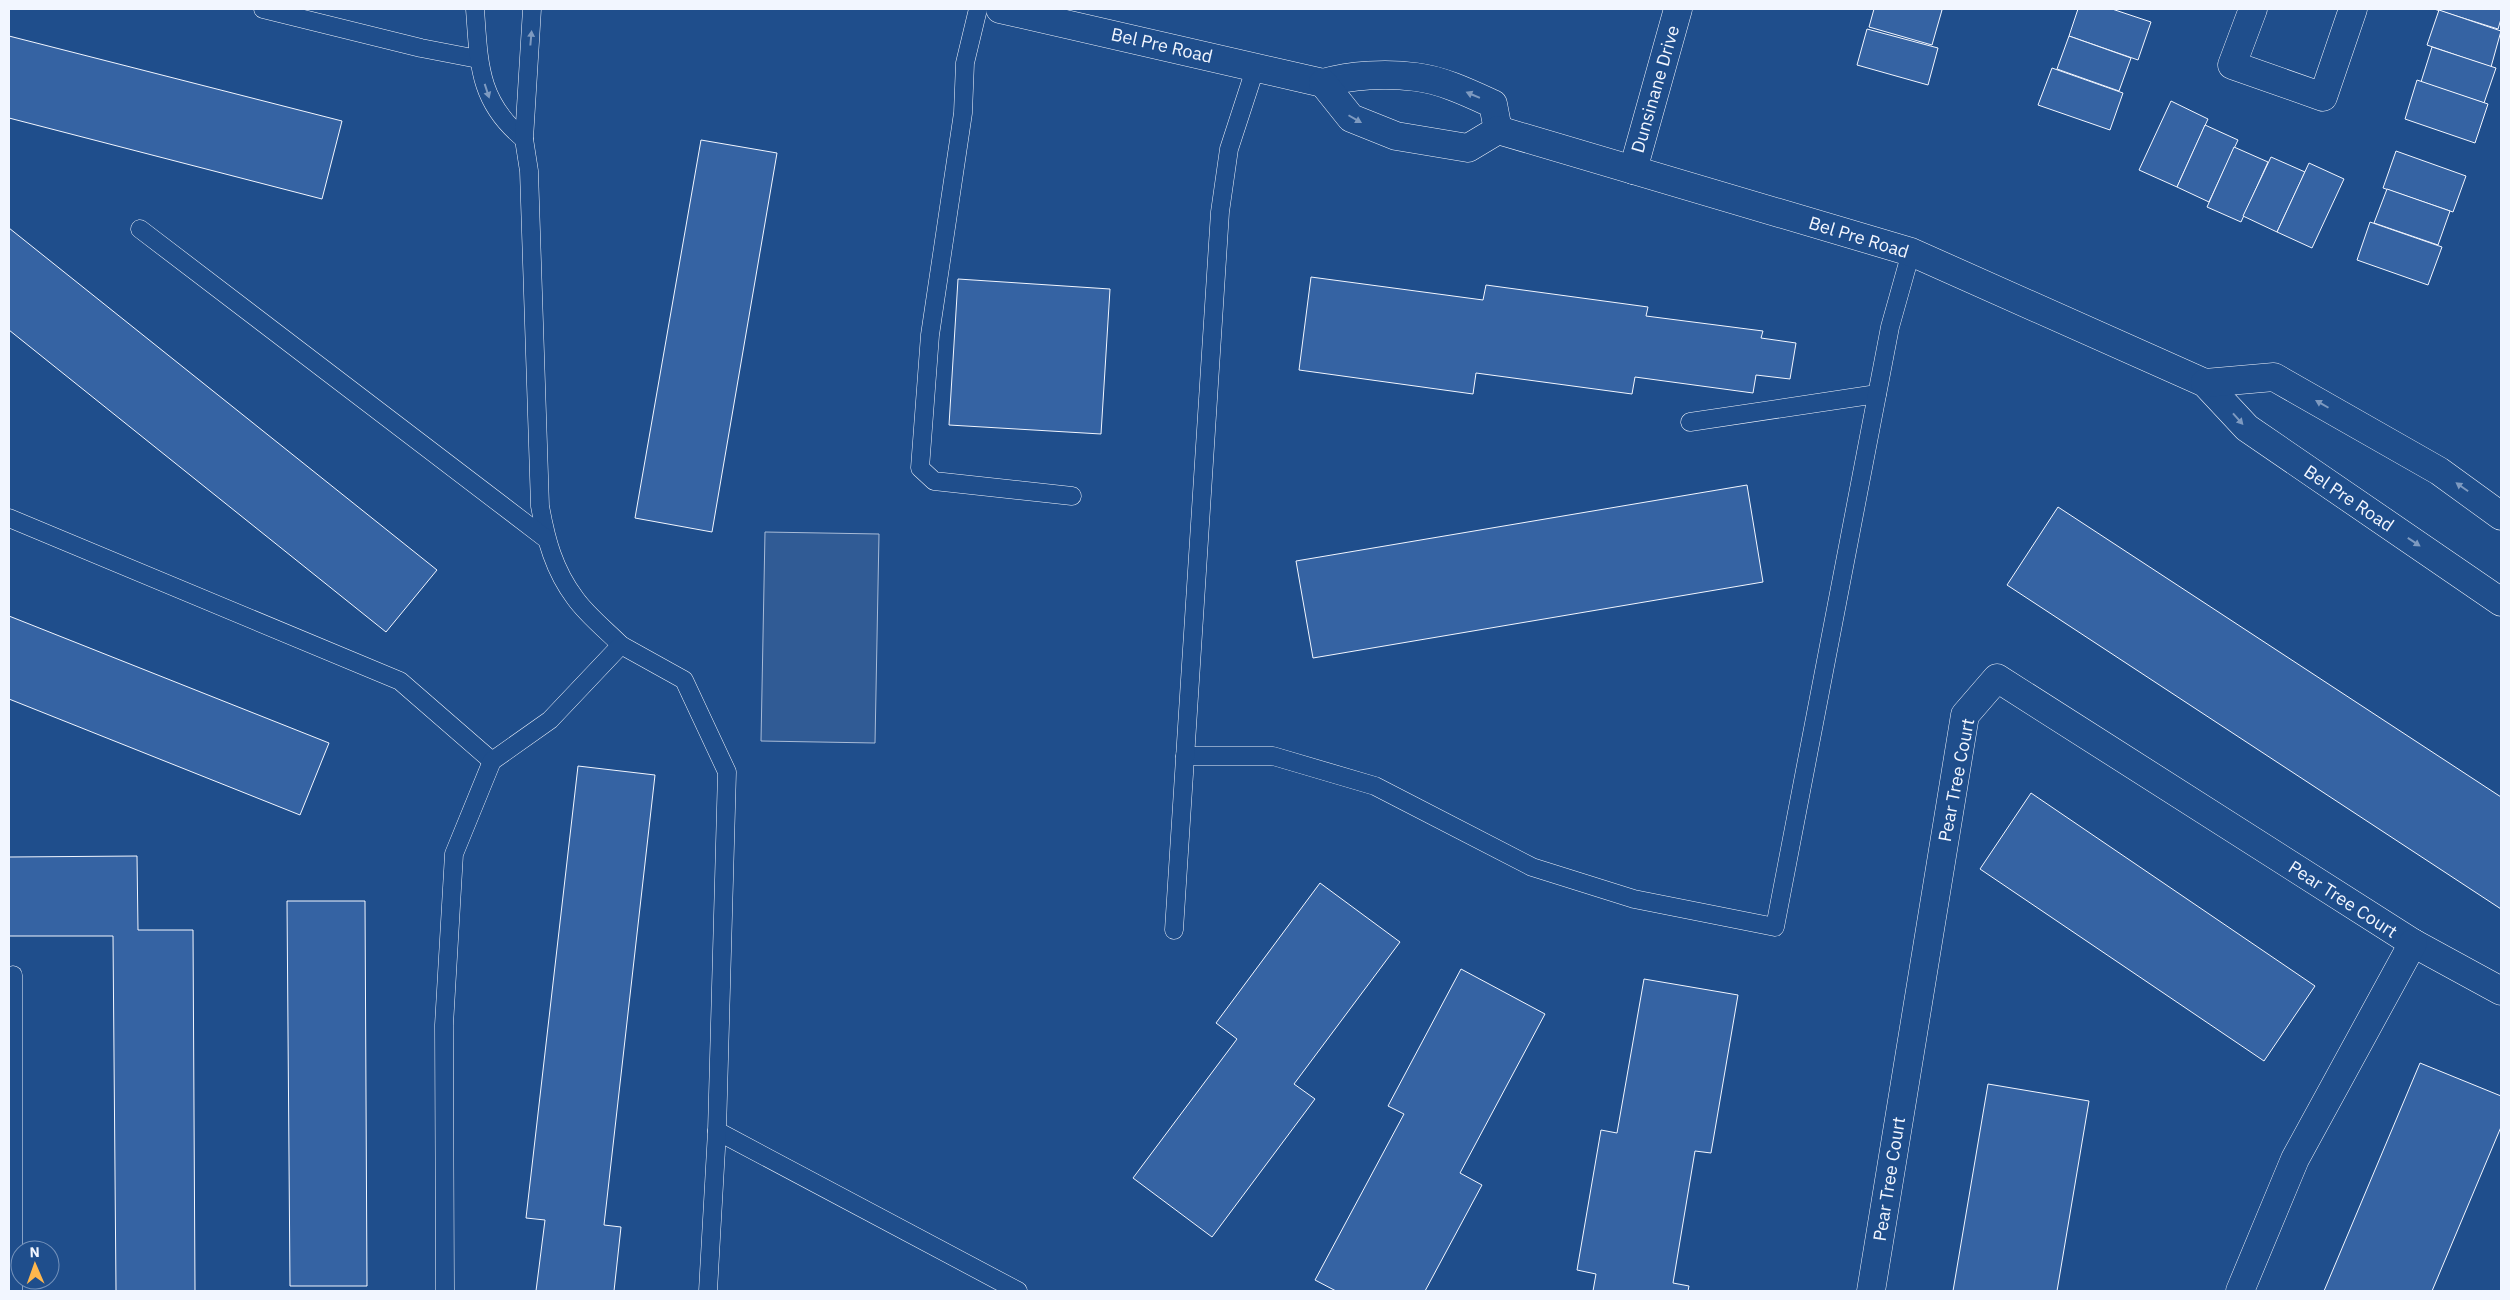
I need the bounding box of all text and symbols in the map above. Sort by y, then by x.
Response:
street label: Bel Pre Road [1109,22,1215,68]
street label: Dunsinane Drive [1626,22,1684,156]
one-way arrow [527,30,535,46]
one-way arrow [484,84,492,99]
one-way arrow [1465,91,1480,99]
one-way arrow [1349,114,1362,123]
street label: Bel Pre Road [1806,211,1912,263]
one-way arrow [2315,400,2328,409]
one-way arrow [2232,413,2244,425]
street label: Bel Pre Road [2300,460,2398,536]
one-way arrow [2455,482,2468,492]
one-way arrow [2407,537,2421,547]
street label: Pear Tree Court [1933,716,1979,844]
street label: Pear Tree Court [2284,855,2402,943]
street label: Pear Tree Court [1868,1115,1910,1243]
north arrow [10,1240,60,1290]
text: N [29,1243,40,1261]

